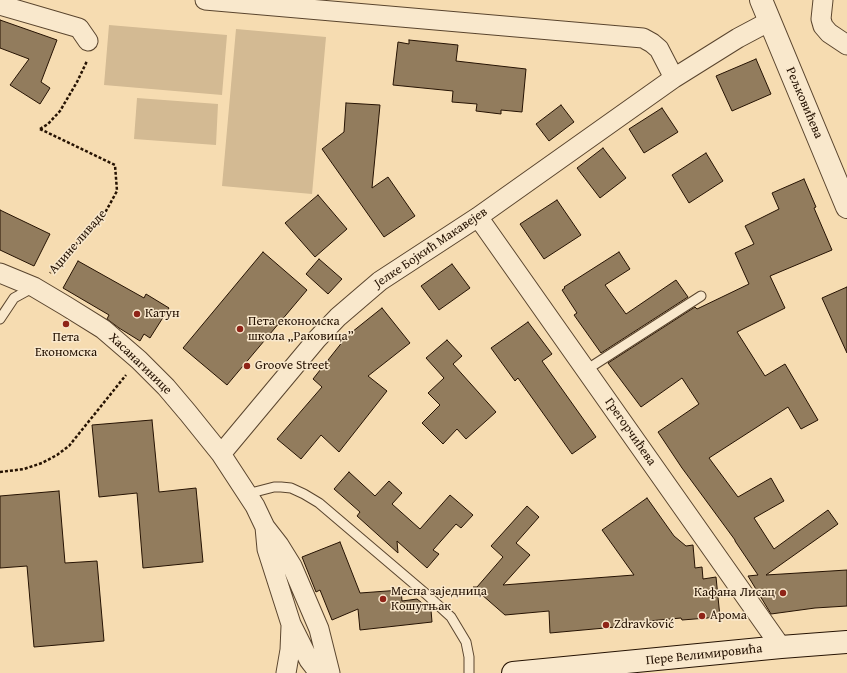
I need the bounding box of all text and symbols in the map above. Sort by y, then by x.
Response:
street label: Рељковићева [782,65,826,141]
street label: Јелке Бојкић Макавејев [371,204,491,292]
street label: Аџине ливаде [46,207,110,277]
place label: Катун [145,306,180,322]
marker: Катун [132,309,142,319]
place label: Пета економска школа „Раковица” [248,314,354,345]
marker: Пета Економска [61,319,71,329]
marker: Пета економска школа „Раковица” [235,324,245,334]
place label: Пета Економска [35,330,97,361]
street label: Хасанагинице [105,330,175,398]
place label: Groove Street [255,358,329,374]
marker: Groove Street [242,361,252,371]
street label: Грегорчићева [601,395,659,469]
place label: Месна заједница Кошутњак [391,584,487,615]
place label: Кафана Лисац [694,585,775,601]
marker: Кафана Лисац [778,588,788,598]
marker: Месна заједница Кошутњак [378,594,388,604]
place label: Арома [710,608,747,624]
marker: Арома [697,611,707,621]
place label: Zdravković [614,617,674,633]
marker: Zdravković [601,620,611,630]
street label: Пере Велимировића [645,641,763,669]

